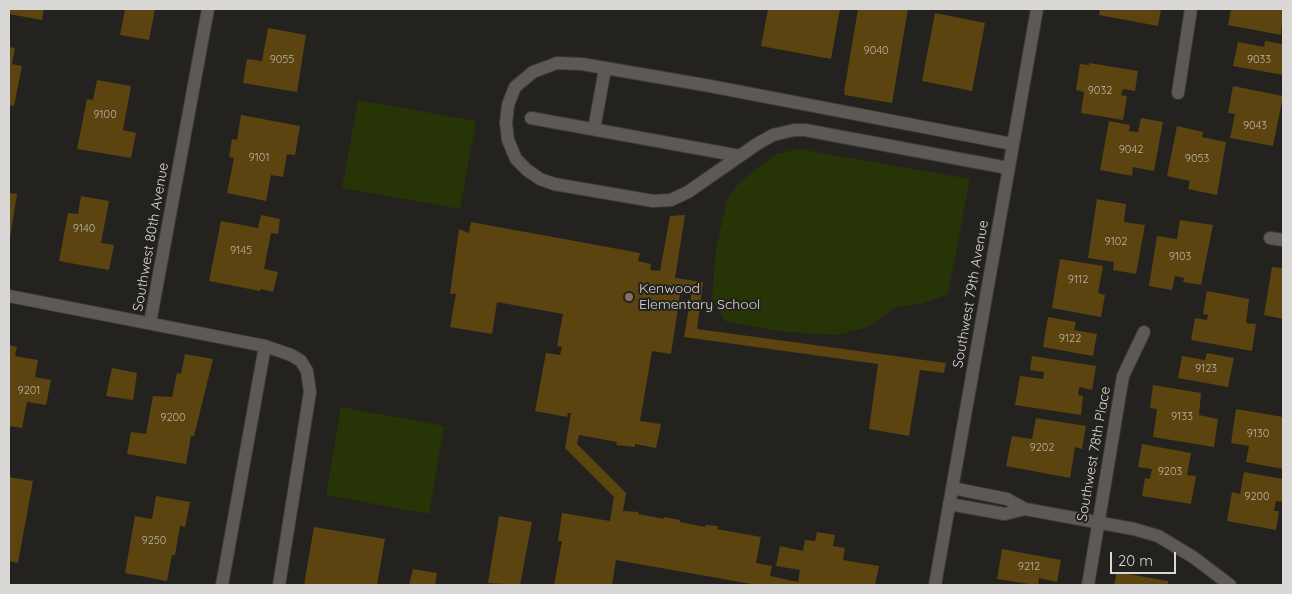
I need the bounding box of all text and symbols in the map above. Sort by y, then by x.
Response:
house number: 9040 [863,44,889,58]
house number: 9055 [270,53,294,67]
house number: 9033 [1247,53,1271,67]
house number: 9032 [1088,84,1112,98]
house number: 9100 [93,108,117,122]
house number: 9043 [1243,119,1267,133]
house number: 9042 [1119,143,1143,157]
house number: 9101 [249,151,269,165]
house number: 9053 [1185,152,1209,166]
street label: Southwest 80th Avenue [130,161,172,313]
street label: Southwest 79th Avenue [950,219,992,369]
house number: 9140 [73,222,95,236]
house number: 9102 [1105,235,1127,249]
house number: 9145 [230,244,252,258]
house number: 9103 [1169,250,1191,264]
house number: 9112 [1068,273,1088,287]
place label: Kenwood Elementary School [639,281,760,314]
marker: Kenwood Elementary School [623,291,635,303]
house number: 9122 [1059,332,1081,346]
house number: 9123 [1195,362,1217,376]
house number: 9201 [18,384,40,398]
street label: Southwest 78th Place [1074,385,1114,523]
house number: 9133 [1171,410,1193,424]
house number: 9200 [160,411,186,425]
house number: 9130 [1247,427,1269,441]
house number: 9202 [1030,441,1054,455]
house number: 9203 [1158,465,1182,479]
house number: 9200 [1244,490,1270,504]
house number: 9250 [142,534,166,548]
scale bar [1112,542,1178,574]
text: 20 m [1118,551,1153,570]
house number: 9212 [1018,560,1040,574]

